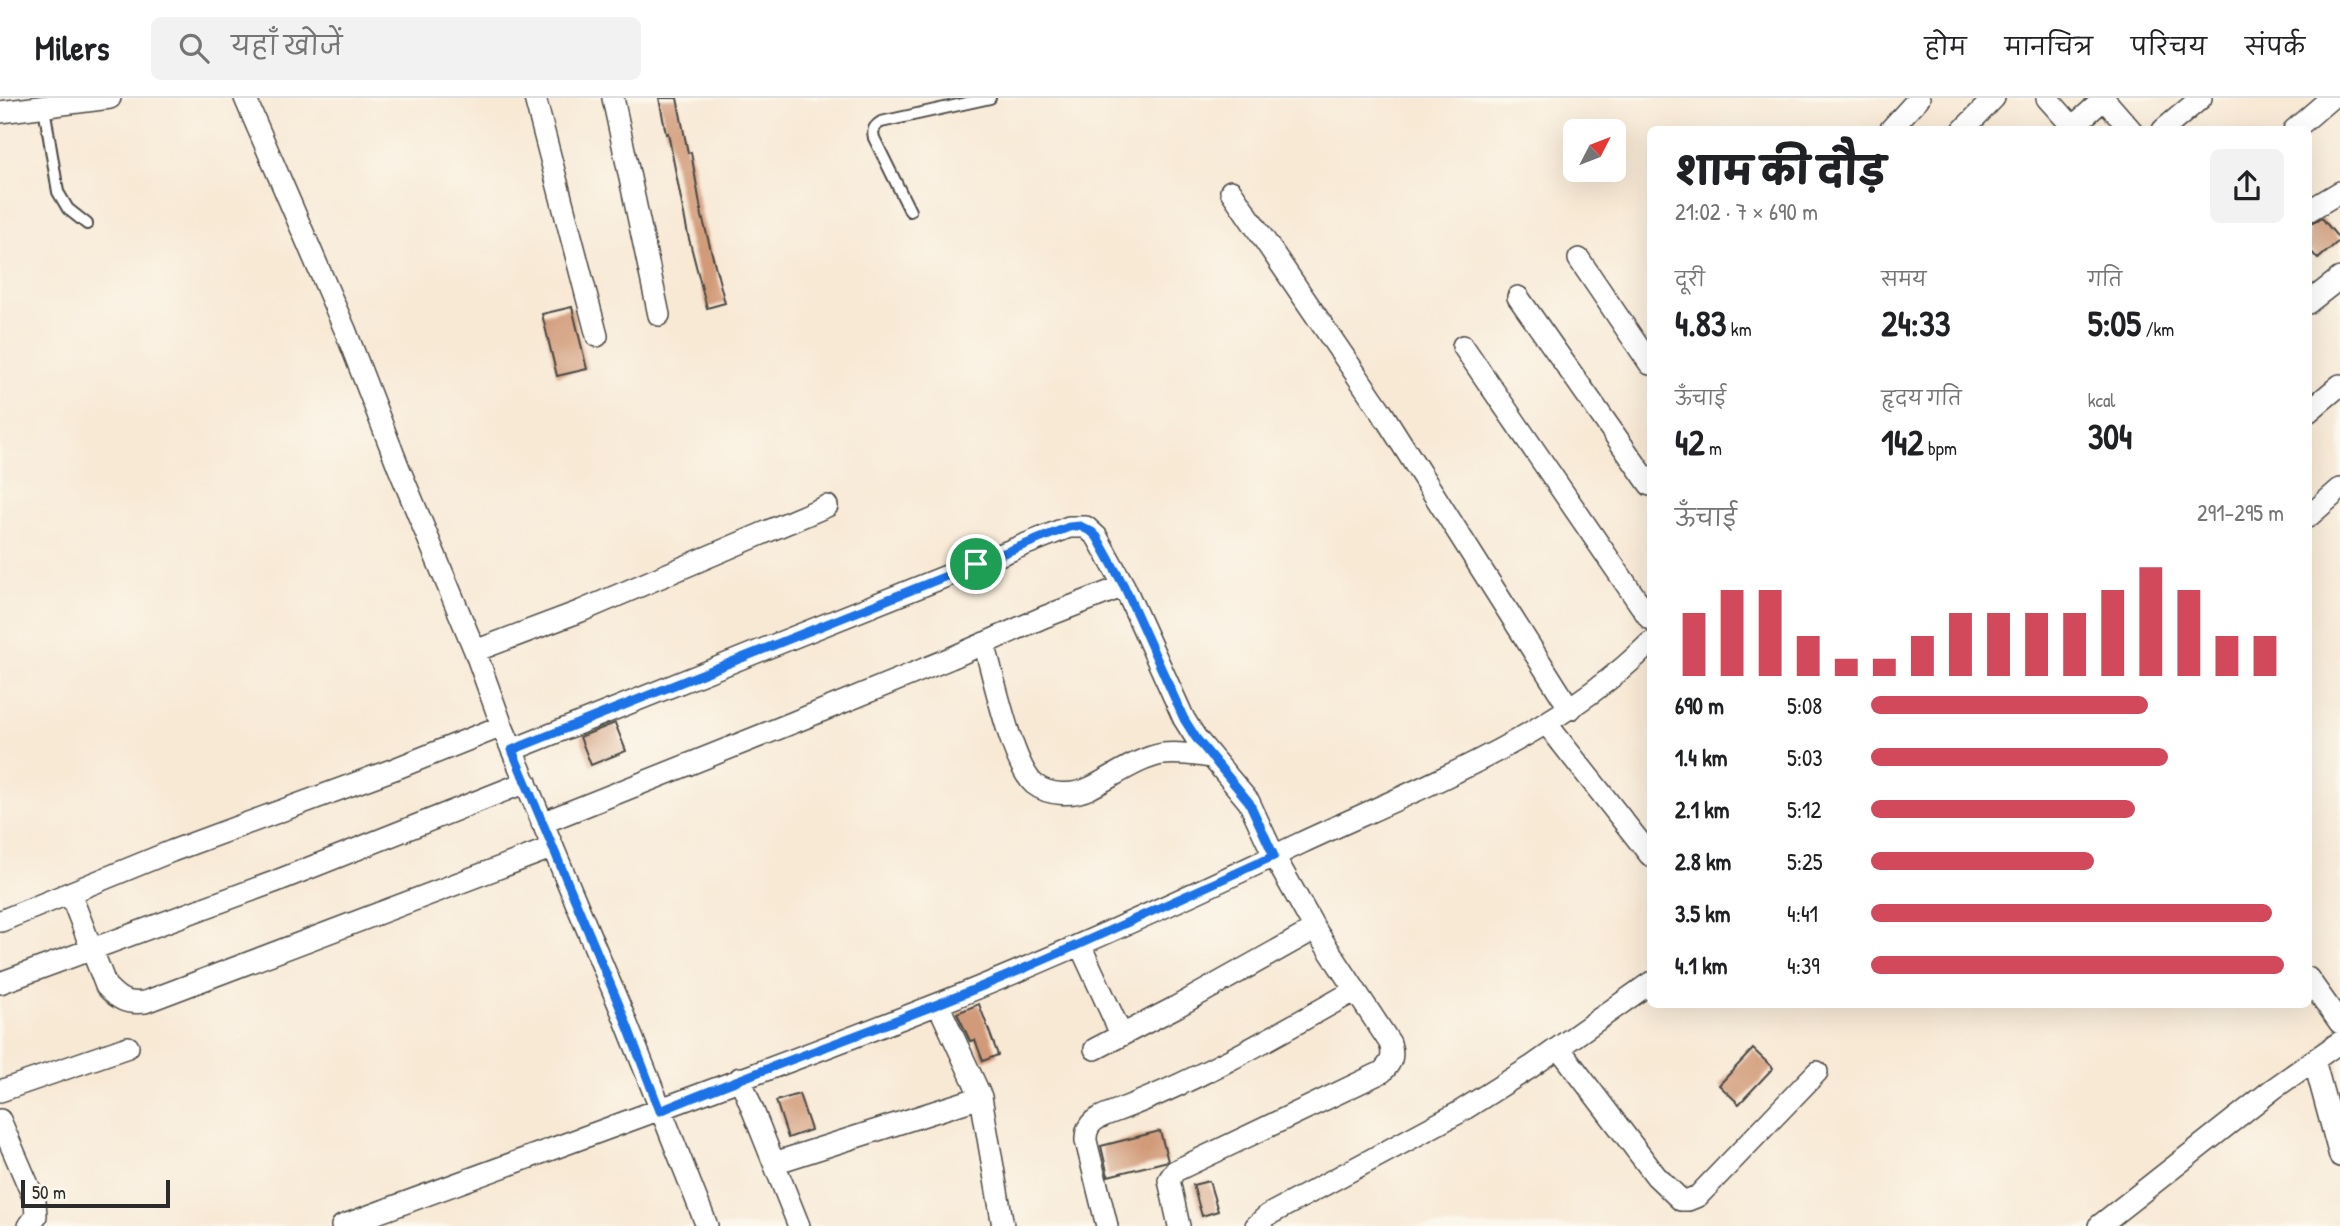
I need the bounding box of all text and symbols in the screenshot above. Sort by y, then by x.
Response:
search box [151,17,641,80]
text: Milers [35,26,109,70]
text: यहाँ खोजें [231,28,342,63]
icon: search [175,29,213,67]
text: होम [1924,30,1967,62]
text: मानचित्र [2005,30,2093,62]
text: परिचय [2131,30,2207,62]
text: संपर्क [2245,30,2305,62]
north arrow [1563,119,1626,182]
map controls [1563,119,1626,182]
text: शाम की दौड़ [1675,144,1886,196]
button: share [2210,149,2284,223]
text: 21:02 · 7 × 690 m [1675,196,1818,227]
text: दूरी [1675,266,1705,292]
text: समय [1881,266,1927,292]
text: गति [2088,266,2122,292]
text: 4.83 [1675,300,1726,347]
text: 24:33 [1881,300,1950,347]
text: 5:05 [2088,300,2141,347]
text: km [1726,316,1752,342]
text: /km [2141,316,2174,342]
text: ऊँचाई [1675,385,1726,411]
text: हृदय गति [1881,385,1962,411]
text: kcal [2088,387,2115,413]
text: 304 [2088,413,2132,460]
text: 42 [1675,419,1705,466]
text: 142 [1881,419,1924,466]
text: m [1705,435,1722,461]
text: bpm [1924,435,1957,461]
text: 291–295 m [2197,497,2284,528]
text: ऊँचाई [1675,502,1737,533]
pin [946,534,1006,594]
icon: arrive [957,545,995,583]
text: 690 m [1675,690,1724,721]
text: 5:08 [1787,690,1822,721]
text: 1.4 km [1675,742,1727,773]
text: 5:03 [1787,742,1823,773]
text: 2.1 km [1675,794,1730,825]
text: 5:12 [1787,794,1821,825]
text: 2.8 km [1675,846,1731,877]
text: 5:25 [1787,846,1823,877]
text: 3.5 km [1675,898,1730,929]
text: 4:41 [1787,898,1818,929]
text: 4.1 km [1675,950,1727,981]
text: 4:39 [1787,950,1820,981]
scale bar [21,1177,170,1209]
text: 50 m [32,1179,66,1205]

